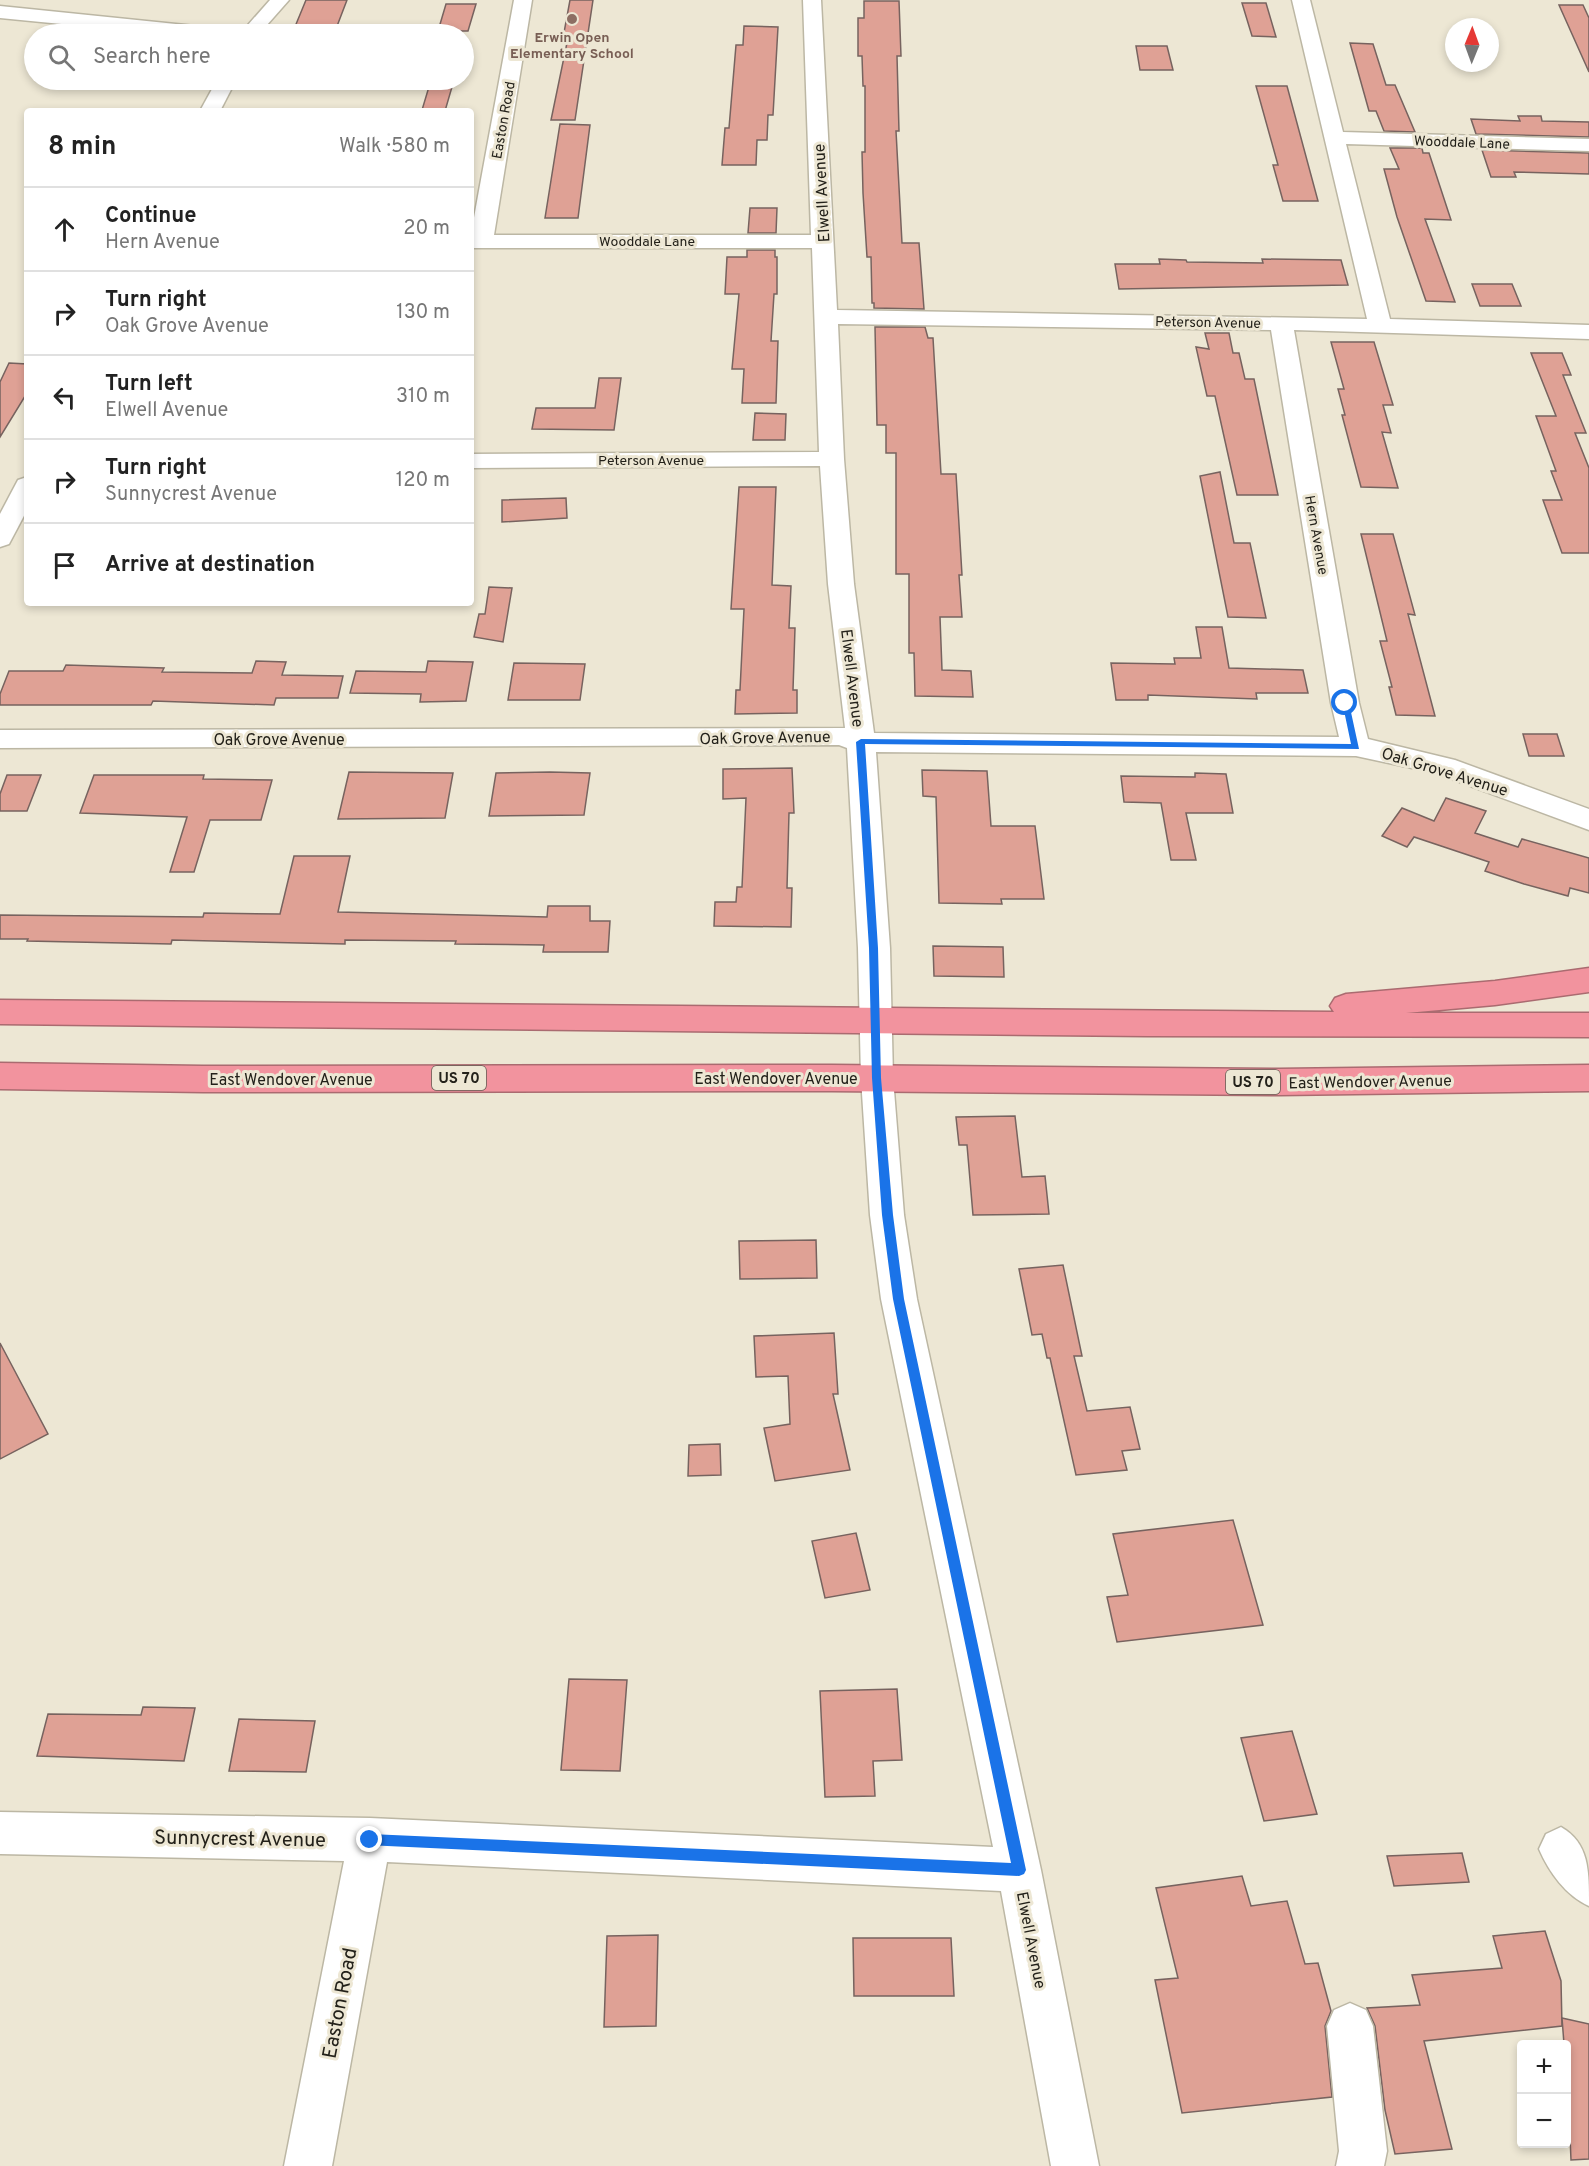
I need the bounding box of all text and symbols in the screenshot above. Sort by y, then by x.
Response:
marker: Erwin Open Elementary School [565,12,579,26]
north arrow [1445,18,1499,72]
search box [24,24,474,90]
place label: Erwin Open Elementary School [510,30,634,63]
icon: search [45,41,78,74]
text: Search here [93,44,211,71]
street label: Easton Road [489,80,520,160]
text: 8 min [48,131,116,164]
street label: Wooddale Lane [1414,133,1510,154]
text: Walk · 580 m [339,134,450,160]
street label: Elwell Avenue [810,143,836,243]
text: Continue [105,203,196,230]
icon: ahead [48,213,81,246]
text: 20 m [403,216,450,242]
text: Hern Avenue [105,230,220,256]
street label: Wooddale Lane [599,234,695,251]
text: Turn right [105,287,207,314]
icon: right [48,297,81,330]
text: 130 m [396,300,450,326]
text: Oak Grove Avenue [105,314,269,340]
street label: Peterson Avenue [1155,314,1261,333]
text: Turn left [105,371,193,398]
icon: left [48,381,81,414]
text: 310 m [396,384,450,410]
text: Elwell Avenue [105,398,228,424]
street label: Peterson Avenue [598,453,704,470]
text: Turn right [105,455,207,482]
icon: right [48,465,81,498]
text: 120 m [396,468,450,494]
text: Sunnycrest Avenue [105,482,277,508]
street label: Hern Avenue [1300,494,1331,576]
icon: arrive [48,549,81,582]
text: Arrive at destination [105,552,315,579]
street label: Elwell Avenue [835,628,867,728]
route start [1331,689,1357,715]
street label: Oak Grove Avenue [699,728,831,750]
street label: Oak Grove Avenue [213,731,345,751]
street label: Oak Grove Avenue [1379,744,1510,802]
road number: US 70 [432,1066,486,1090]
street label: East Wendover Avenue [694,1070,858,1090]
road number: US 70 [1226,1070,1280,1094]
street label: East Wendover Avenue [209,1071,373,1091]
street label: East Wendover Avenue [1288,1072,1452,1094]
street label: Sunnycrest Avenue [154,1826,326,1854]
route end [356,1826,382,1852]
street label: Elwell Avenue [1011,1890,1049,1991]
street label: Easton Road [317,1946,364,2061]
map controls [1517,2040,1571,2148]
button: + [1517,2040,1571,2094]
button: − [1517,2094,1571,2148]

